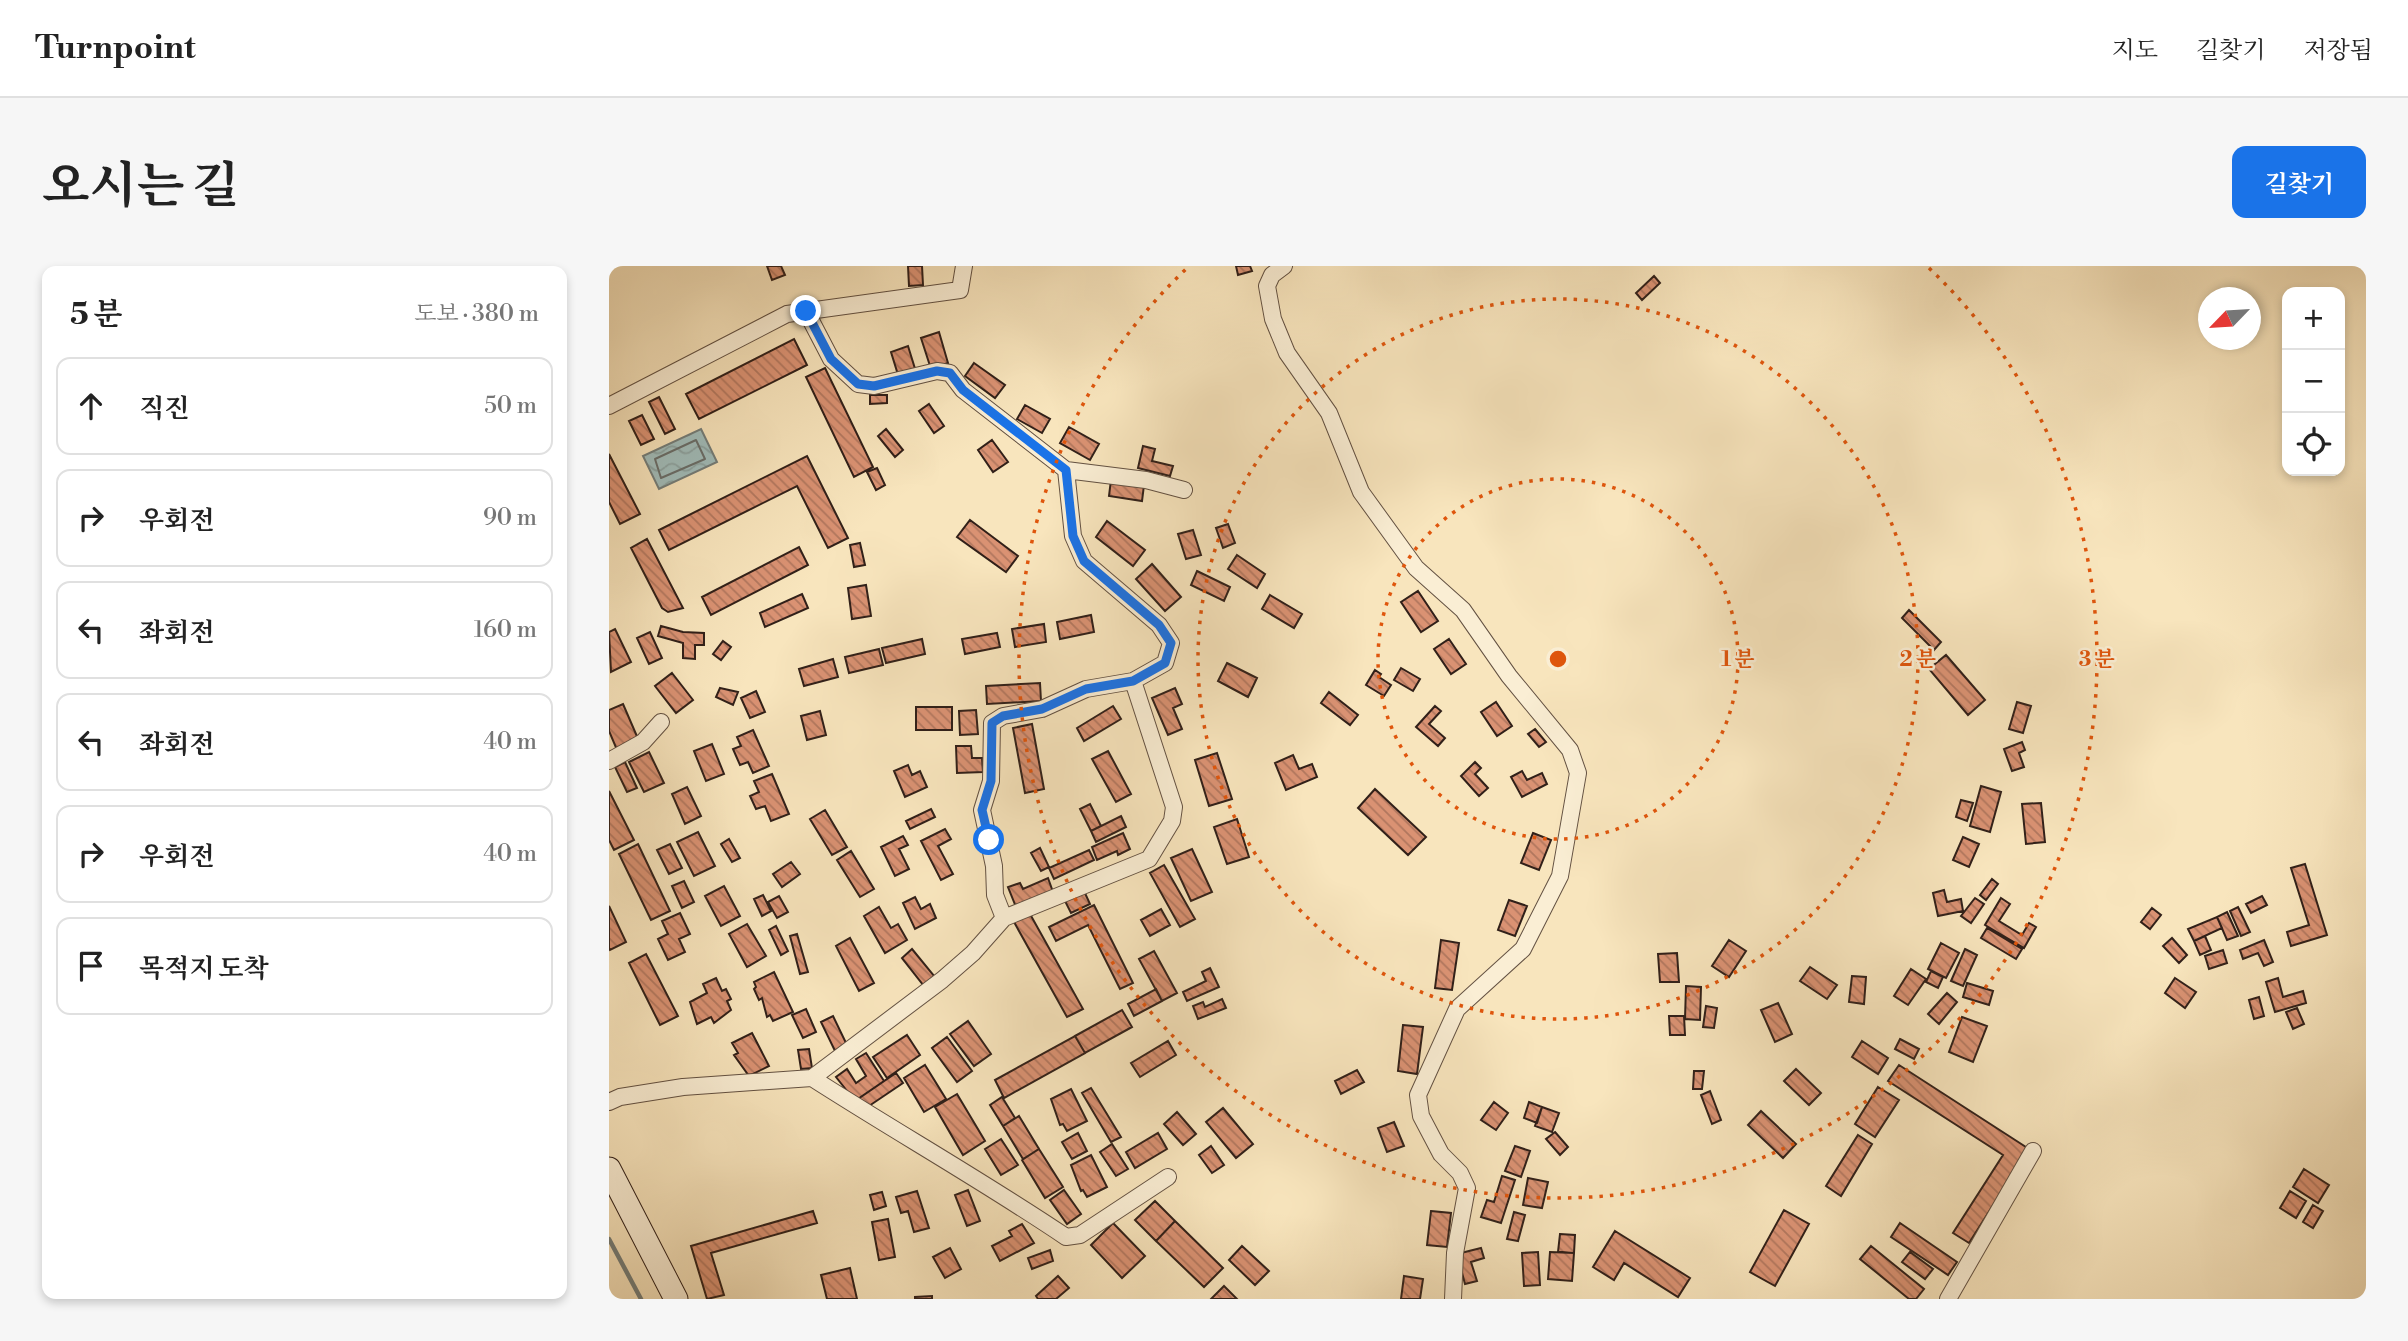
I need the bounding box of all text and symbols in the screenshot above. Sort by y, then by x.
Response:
text: Turnpoint [35,28,196,69]
text: 지도 [2112,36,2158,66]
text: 길찾기 [2196,36,2265,66]
text: 저장됨 [2303,36,2373,66]
button: 길찾기 [2232,146,2366,218]
text: 오시는 길 [42,157,239,218]
north arrow [2198,287,2261,350]
map controls [2282,287,2345,476]
button: + [2282,287,2345,350]
route end [790,295,821,326]
text: 5 분 [70,296,122,334]
text: 도보 · 380 m [414,300,539,328]
button: − [2282,350,2345,413]
icon: ahead [72,387,110,425]
text: 50 m [484,392,537,420]
text: 직진 [139,393,189,425]
button: locate [2282,413,2345,476]
icon: right [72,499,110,537]
text: 90 m [483,504,537,532]
text: 우회전 [139,505,214,537]
icon: left [72,611,110,649]
text: 160 m [474,616,537,644]
text: 좌회전 [139,617,214,649]
centre of rings [1546,647,1570,671]
text: 1 분 [1721,647,1755,673]
text: 2 분 [1900,647,1936,673]
text: 3 분 [2079,647,2115,673]
icon: left [72,723,110,761]
text: 40 m [483,728,537,756]
text: 좌회전 [139,729,214,761]
route start [973,824,1004,855]
icon: right [72,835,110,873]
text: 40 m [483,840,537,868]
text: 우회전 [139,841,214,873]
icon: arrive [72,947,110,985]
text: 목적지 도착 [139,953,269,985]

